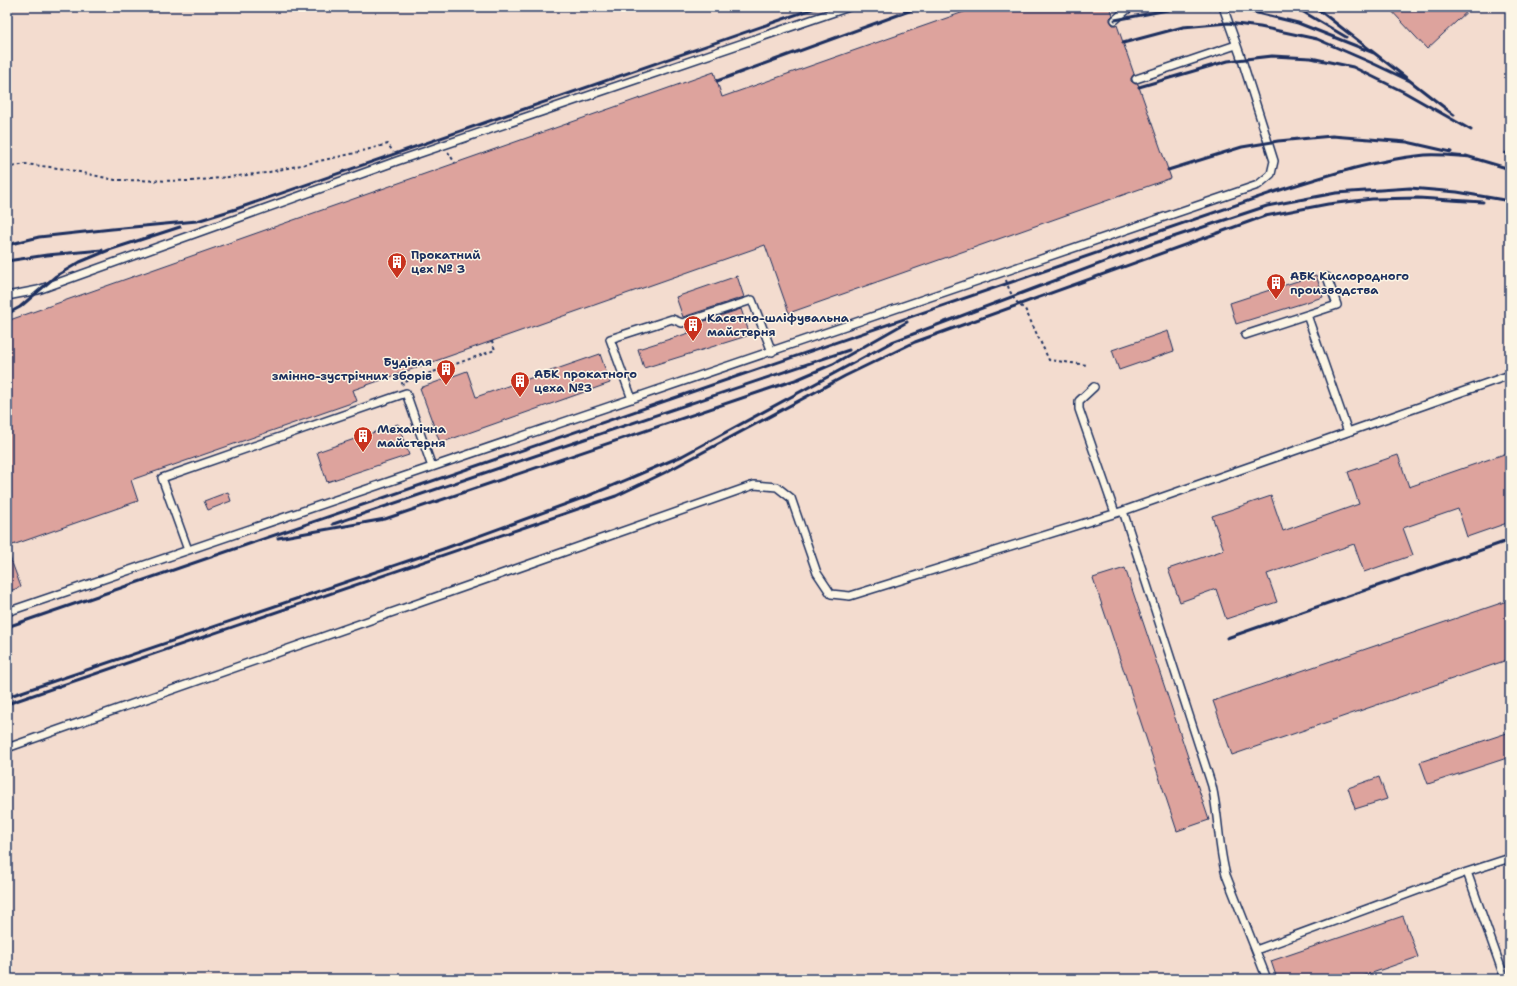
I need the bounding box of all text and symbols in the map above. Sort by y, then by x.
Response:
place label: Прокатний цех № 3 [411,247,481,277]
building icon: Прокатний цех № 3 [386,251,408,279]
place label: АБК Кислородного производства [1290,268,1409,298]
building icon: АБК Кислородного производства [1265,272,1287,300]
place label: Касетно-шліфувальна майстерня [707,310,850,340]
building icon: Касетно-шліфувальна майстерня [682,314,704,342]
place label: Будівля змінно-зустрічних зборів [272,354,432,384]
building icon: Будівля змінно-зустрічних зборів [435,358,457,386]
place label: АБК прокатного цеха №3 [534,366,637,396]
building icon: АБК прокатного цеха №3 [509,370,531,398]
place label: Механічна майстерня [377,421,447,451]
building icon: Механічна майстерня [352,425,374,453]

